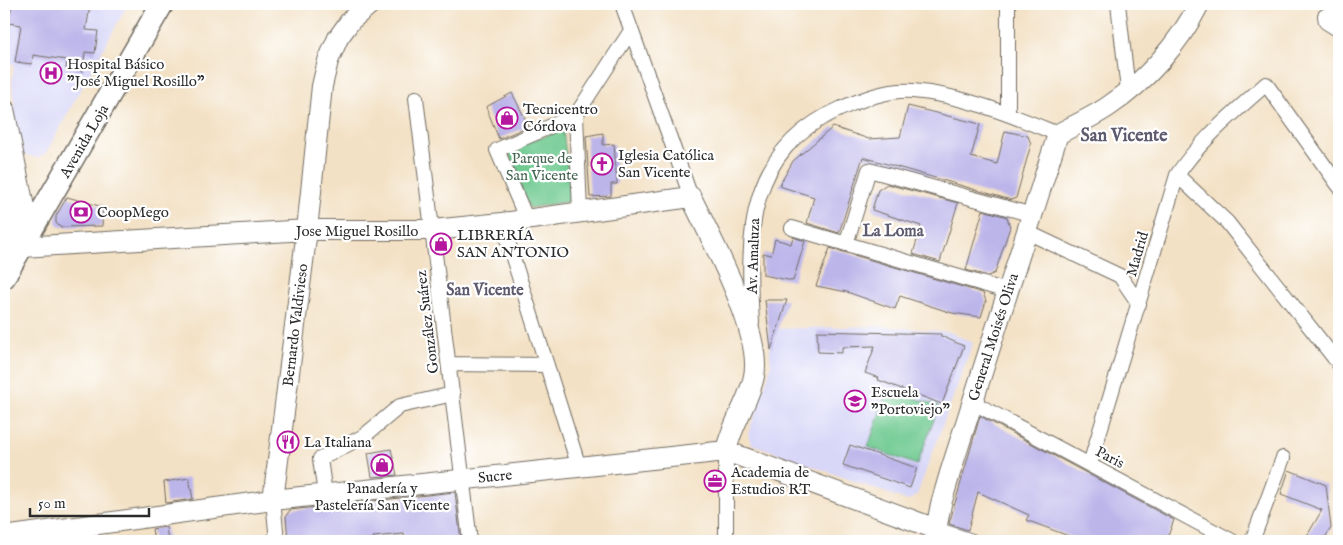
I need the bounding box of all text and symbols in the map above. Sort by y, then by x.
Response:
place label: Hospital Básico "José Miguel Rosillo" [67,55,205,91]
hospital icon: Hospital Básico "José Miguel Rosillo" [39,61,63,85]
place label: Tecnicentro Córdova [523,100,598,136]
street label: Avenida Loja [55,101,113,182]
shop icon: Tecnicentro Córdova [495,106,519,130]
district label: San Vicente [1080,125,1168,148]
place label: Iglesia Católica San Vicente [618,146,714,182]
park label: Parque de San Vicente [506,149,578,185]
church icon: Iglesia Católica San Vicente [590,152,614,176]
bank icon: CoopMego [69,200,93,224]
place label: CoopMego [97,203,169,222]
street label: Av. Amaluza [743,217,764,295]
street label: Jose Miguel Rosillo [294,222,418,241]
district label: La Loma [862,222,925,242]
place label: LIBRERÍA SAN ANTONIO [457,226,569,262]
street label: Madrid [1122,228,1153,279]
shop icon: LIBRERÍA SAN ANTONIO [429,232,453,256]
street label: Bernardo Valdivieso [279,262,312,388]
street label: González Suárez [412,269,443,375]
street label: General Moisés Oliva [964,270,1023,403]
district label: San Vicente [446,281,524,301]
place label: Escuela "Portoviejo" [871,383,951,419]
school or university icon: Escuela "Portoviejo" [843,389,867,413]
restaurant icon: La Italiana [276,430,300,454]
place label: La Italiana [304,433,372,452]
street label: Paris [1092,442,1127,473]
shop icon: Panadería y Pastelería San Vicente [370,453,394,477]
place label: Academia de Estudios RT [730,463,810,499]
street label: Sucre [477,465,513,488]
office icon: Academia de Estudios RT [703,469,727,493]
place label: Panadería y Pastelería San Vicente [314,479,450,515]
scale bar [30,485,149,517]
text: 50 m [38,494,66,513]

